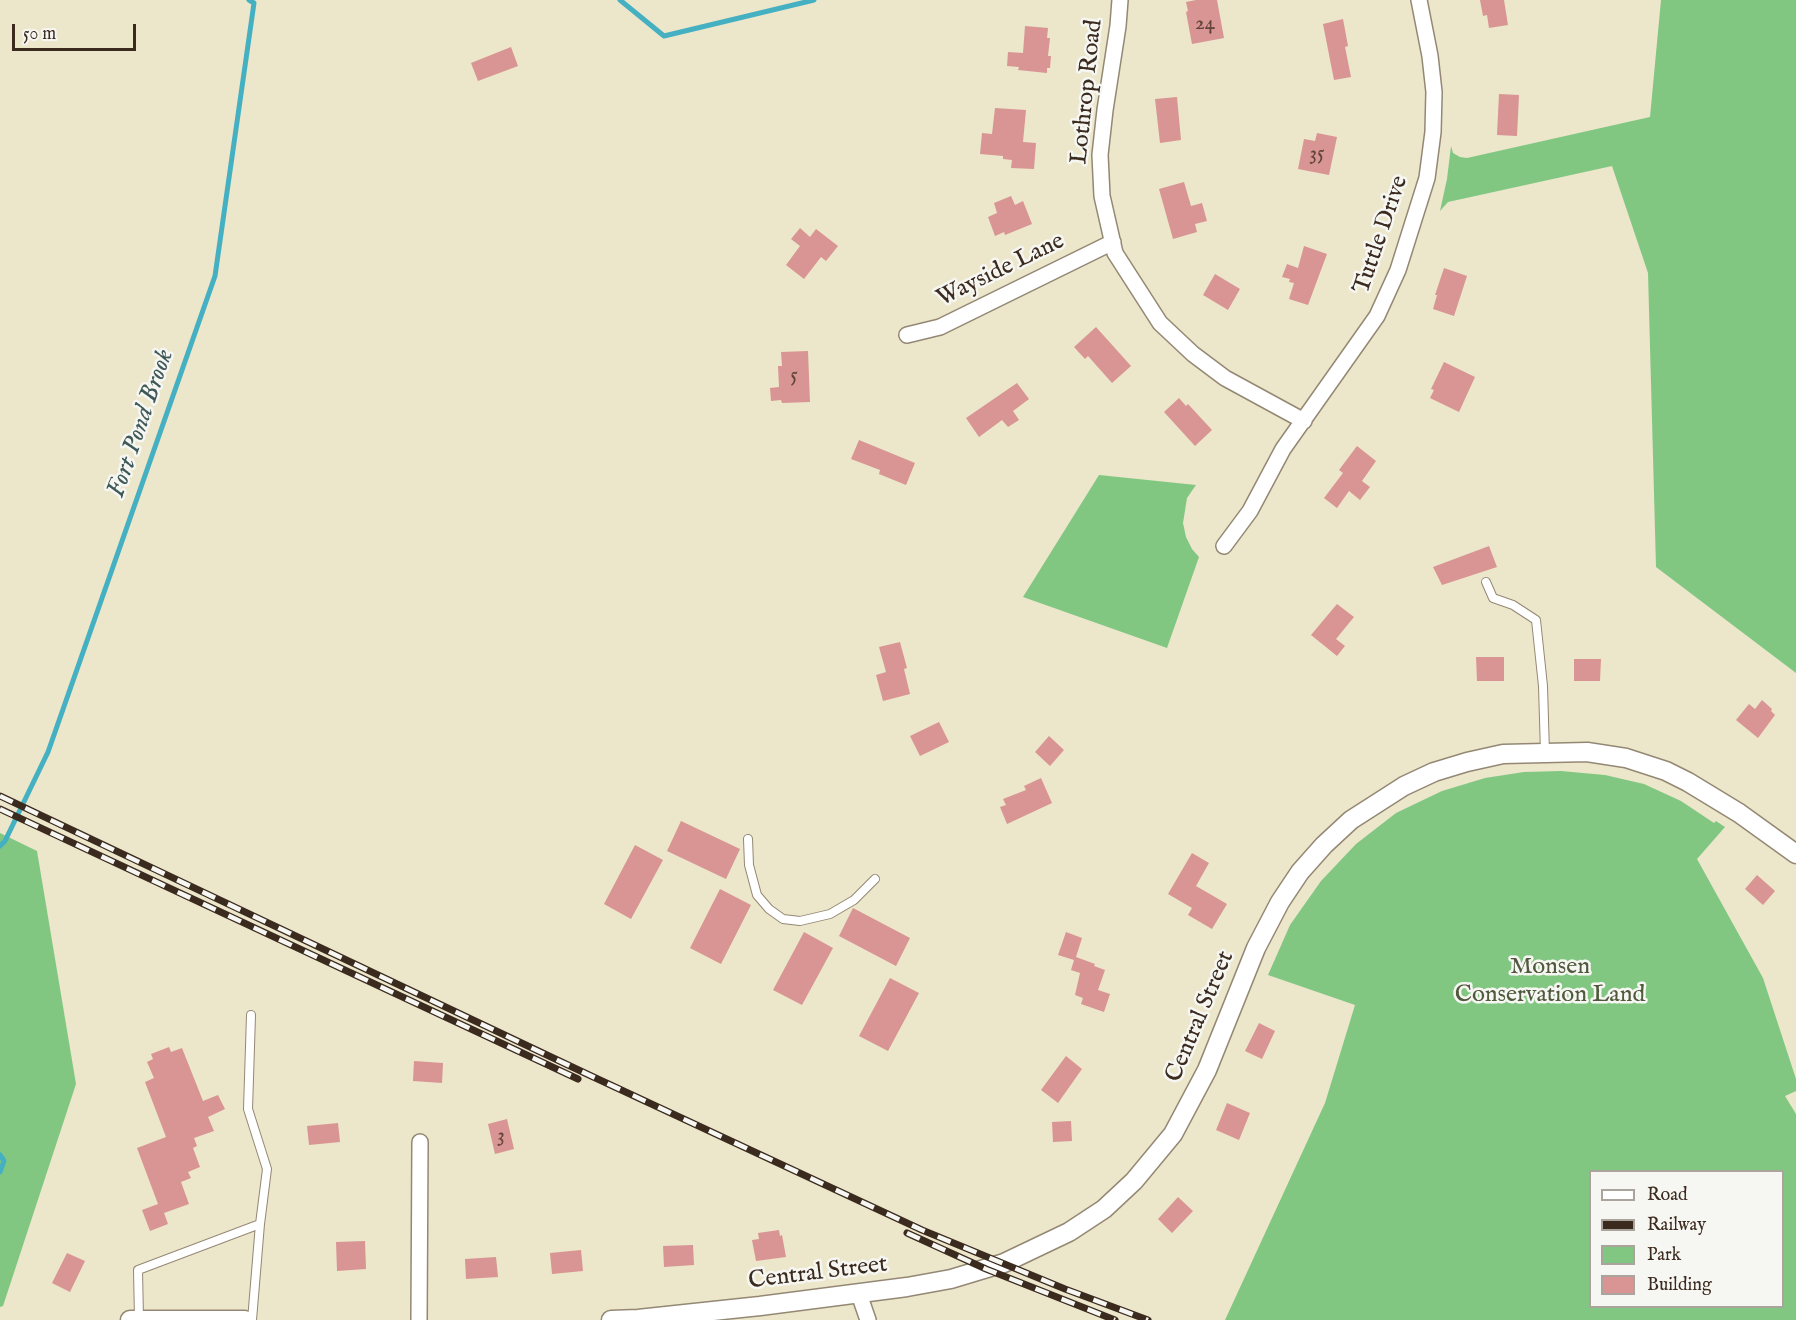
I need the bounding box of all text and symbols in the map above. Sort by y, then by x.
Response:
scale bar [15,12,140,50]
house number: 24 [1195,12,1215,38]
street label: Lothrop Road [1066,18,1110,166]
text: 50 m [23,23,56,46]
house number: 35 [1309,142,1325,168]
street label: Tuttle Drive [1348,172,1416,298]
street label: Wayside Lane [933,228,1069,314]
water label: Fort Pond Brook [102,346,182,502]
house number: 5 [790,364,798,390]
street label: Central Street [1160,947,1242,1087]
park label: Monsen Conservation Land [1455,954,1645,1010]
house number: 3 [497,1124,505,1150]
legend [1589,1170,1784,1308]
text: Road [1647,1184,1688,1207]
text: Railway [1647,1214,1706,1237]
text: Park [1647,1244,1681,1267]
street label: Central Street [747,1251,889,1297]
text: Building [1647,1274,1712,1297]

